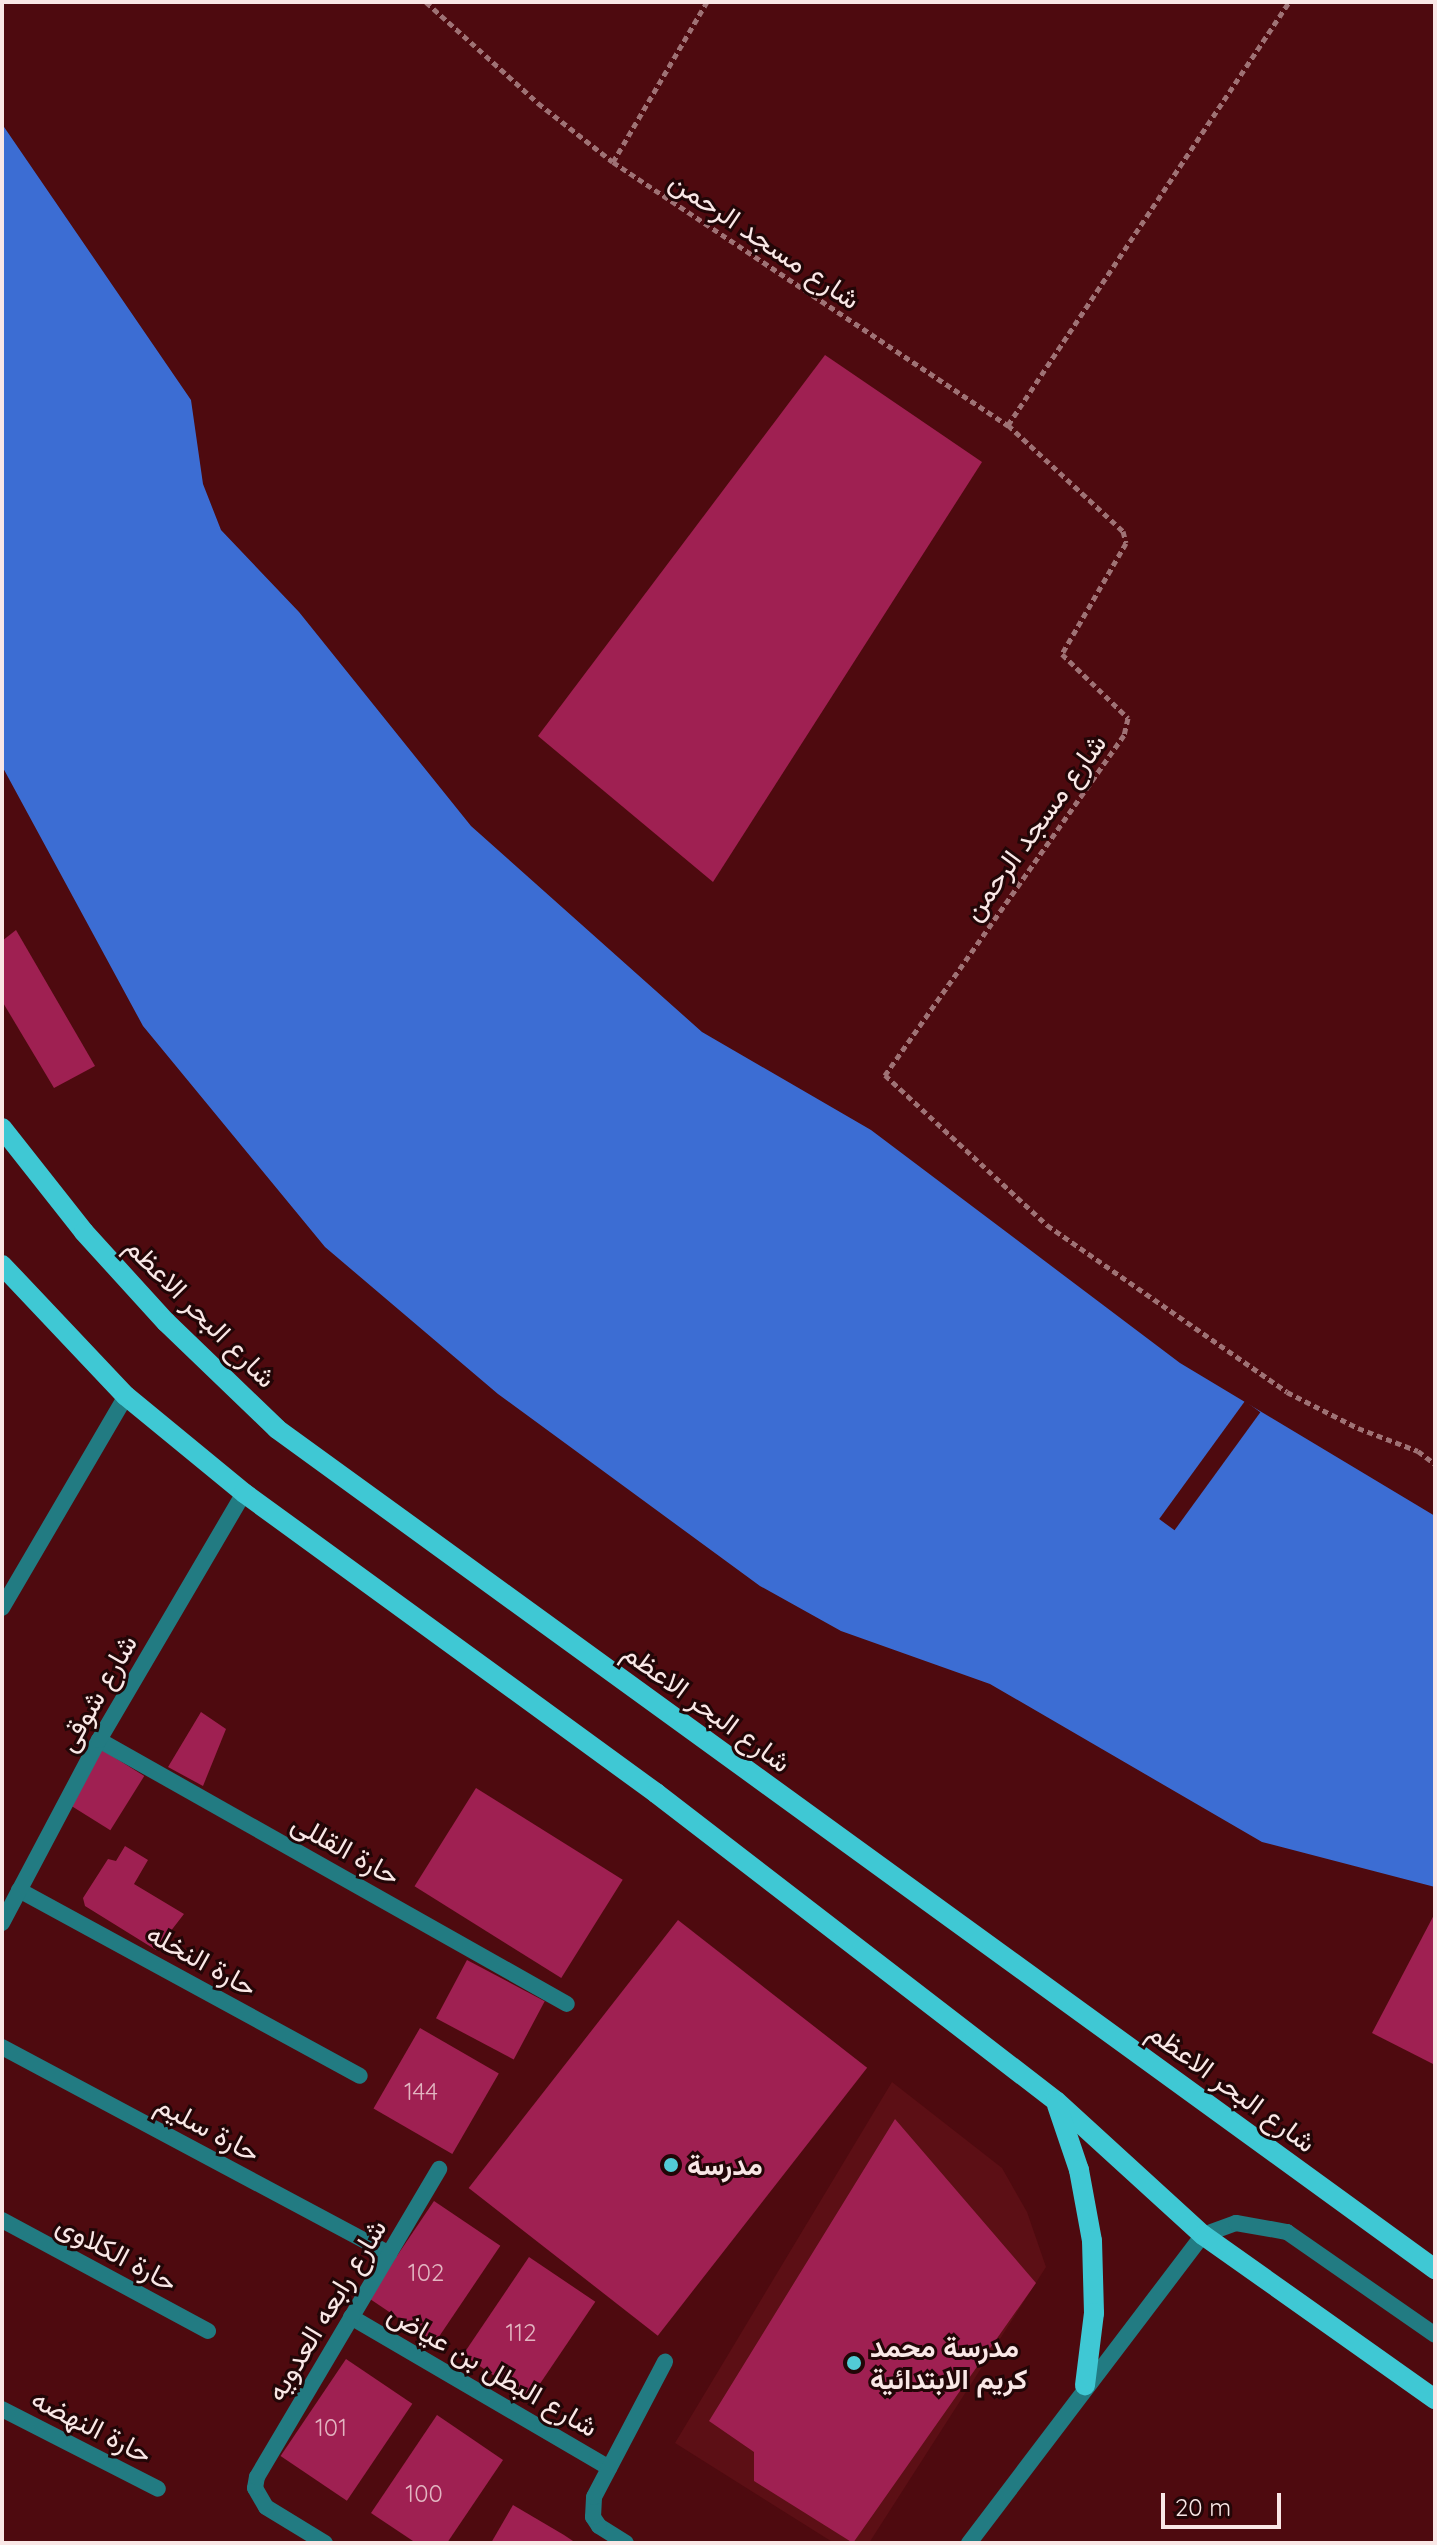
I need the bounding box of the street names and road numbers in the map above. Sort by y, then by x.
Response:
street label: شارع مسجد الرحمن [663,164,867,316]
street label: شارع مسجد الرحمن [955,727,1113,927]
street label: شارع البحر الاعظم [119,1230,283,1394]
street label: شارع شوقى [50,1629,144,1757]
street label: شارع البحر الاعظم [616,1635,798,1779]
street label: حارة القللى [286,1806,406,1892]
street label: حارة النخله [141,1916,263,2004]
street label: شارع البحر الاعظم [1141,2015,1323,2159]
street label: حارة سليم [150,2087,266,2169]
street label: حارة الكلاوى [51,2207,183,2299]
street label: شارع رابعه العدويه [259,2213,393,2407]
street label: شارع البطل بن عياض [382,2296,604,2444]
street label: حارة النهضه [26,2381,158,2471]

